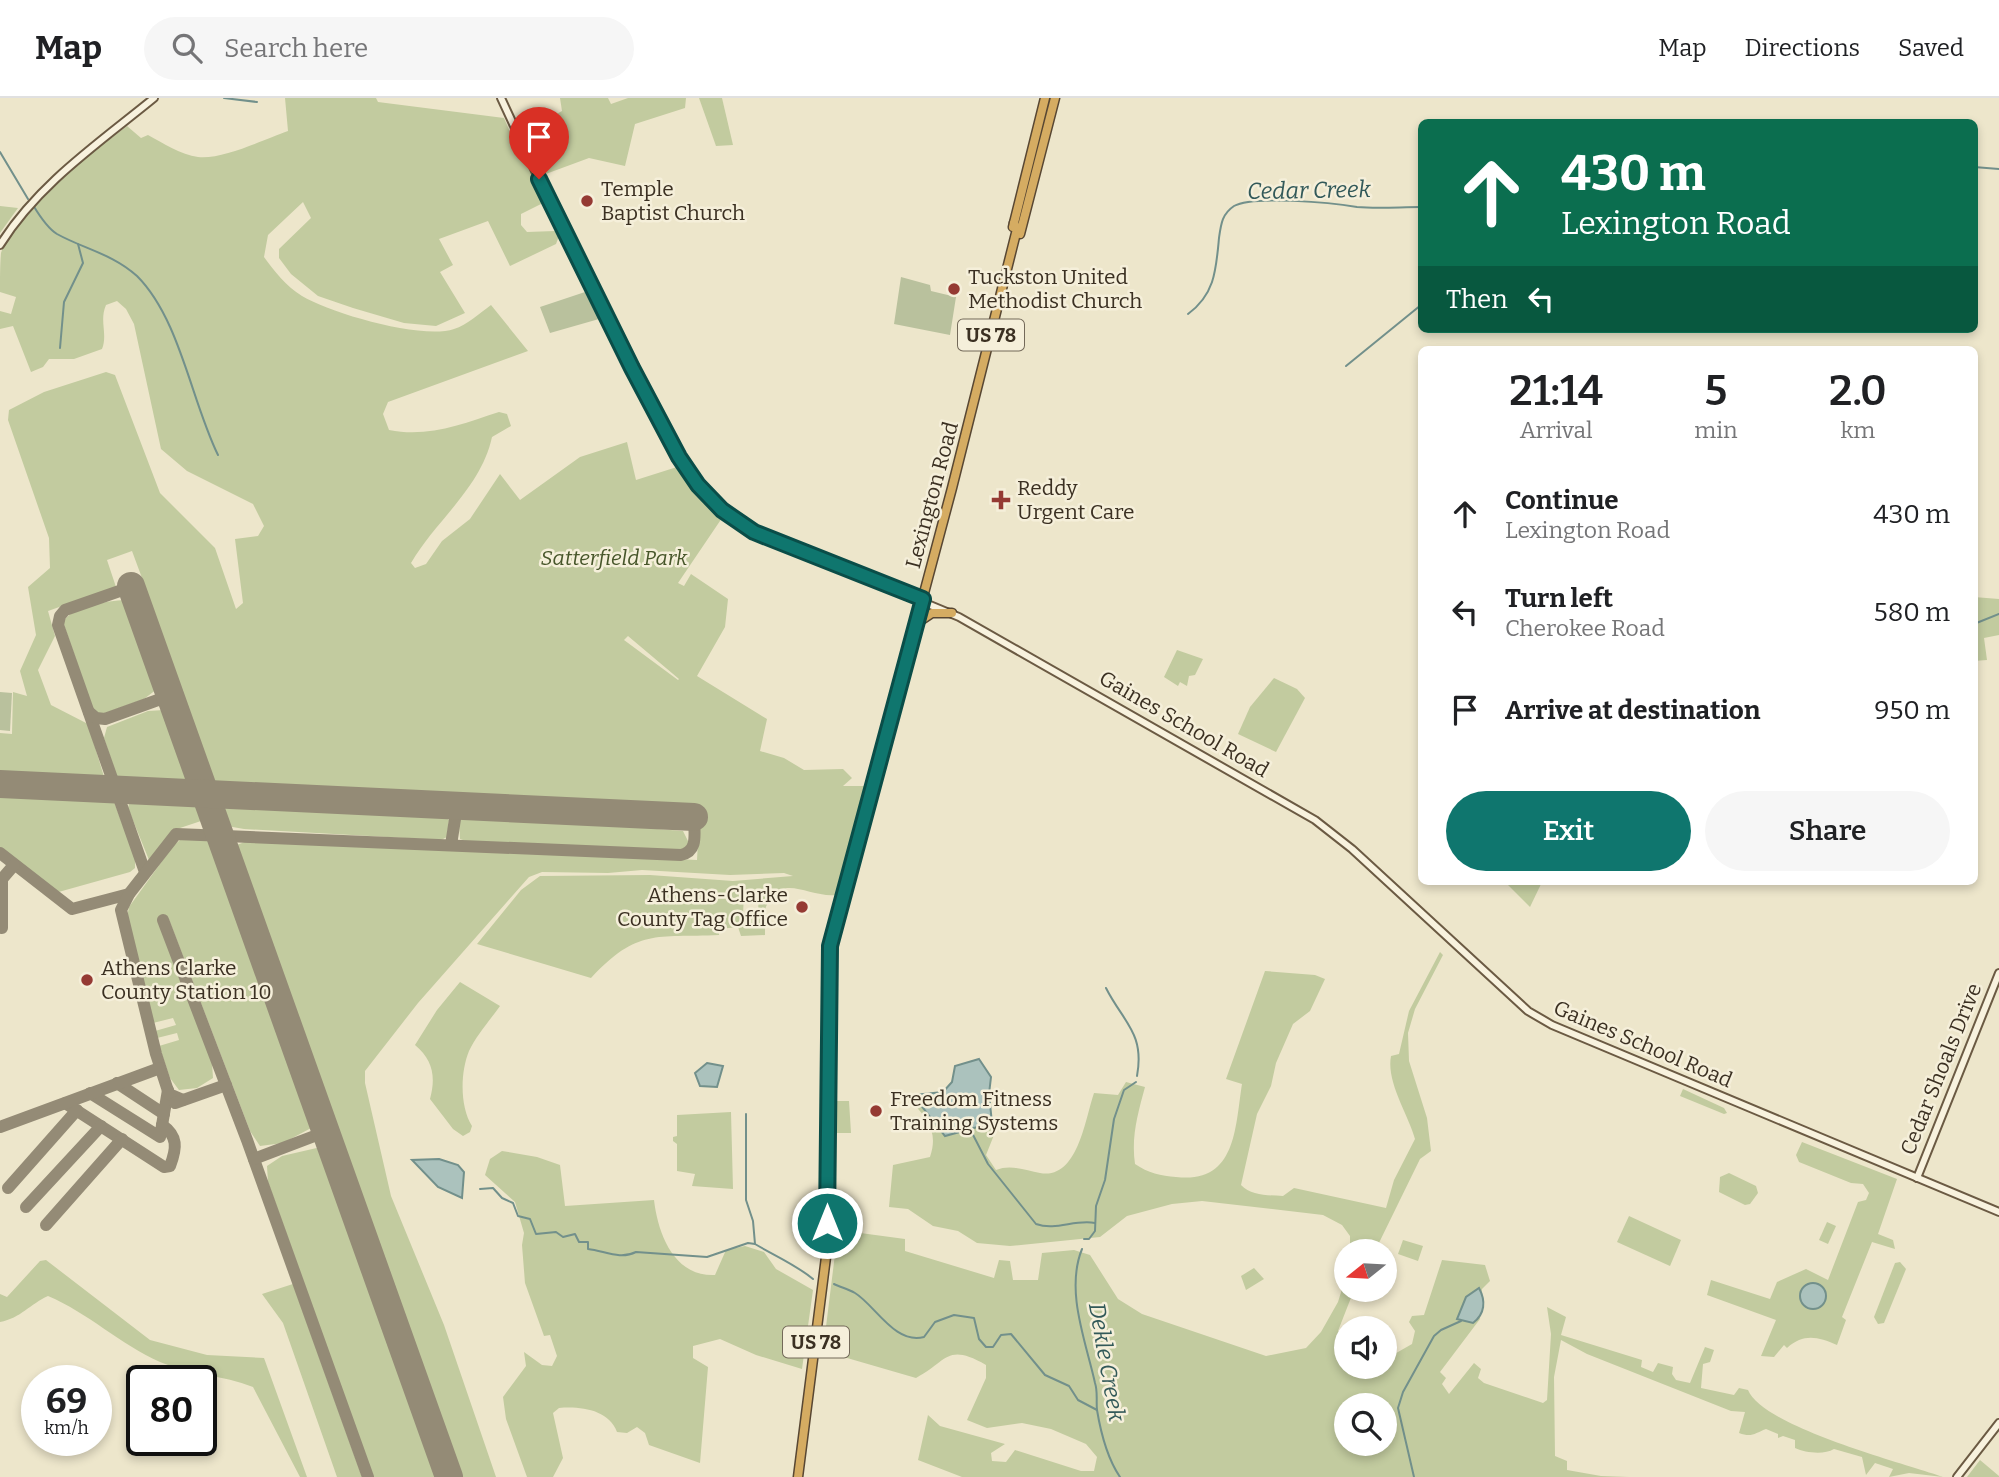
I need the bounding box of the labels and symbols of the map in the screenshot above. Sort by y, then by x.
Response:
pin [509,107,569,179]
water label: Cedar Creek [1247,175,1372,205]
place label: Temple Baptist Church [601,176,745,226]
marker: Temple Baptist Church [579,193,595,209]
place label: Tuckston United Methodist Church [968,264,1142,314]
marker: Tuckston United Methodist Church [946,281,962,297]
road number: US 78 [958,319,1024,350]
street label: Lexington Road [900,419,964,571]
place label: Reddy Urgent Care [1017,475,1135,525]
marker: Reddy Urgent Care [991,490,1011,510]
park label: Satterfield Park [541,545,688,571]
street label: Gaines School Road [1095,665,1273,783]
place label: Athens-Clarke County Tag Office [617,882,788,932]
marker: Athens-Clarke County Tag Office [794,899,810,915]
place label: Athens Clarke County Station 10 [101,955,272,1005]
marker: Athens Clarke County Station 10 [79,972,95,988]
street label: Cedar Shoals Drive [1895,979,1987,1159]
street label: Gaines School Road [1550,995,1736,1093]
place label: Freedom Fitness Training Systems [890,1086,1058,1136]
marker: Freedom Fitness Training Systems [868,1103,884,1119]
position arrow [790,1186,864,1260]
north arrow [1334,1239,1396,1302]
water label: Dekle Creek [1083,1300,1131,1424]
road number: US 78 [783,1326,849,1358]
speed limit sign: 80 [126,1365,217,1456]

